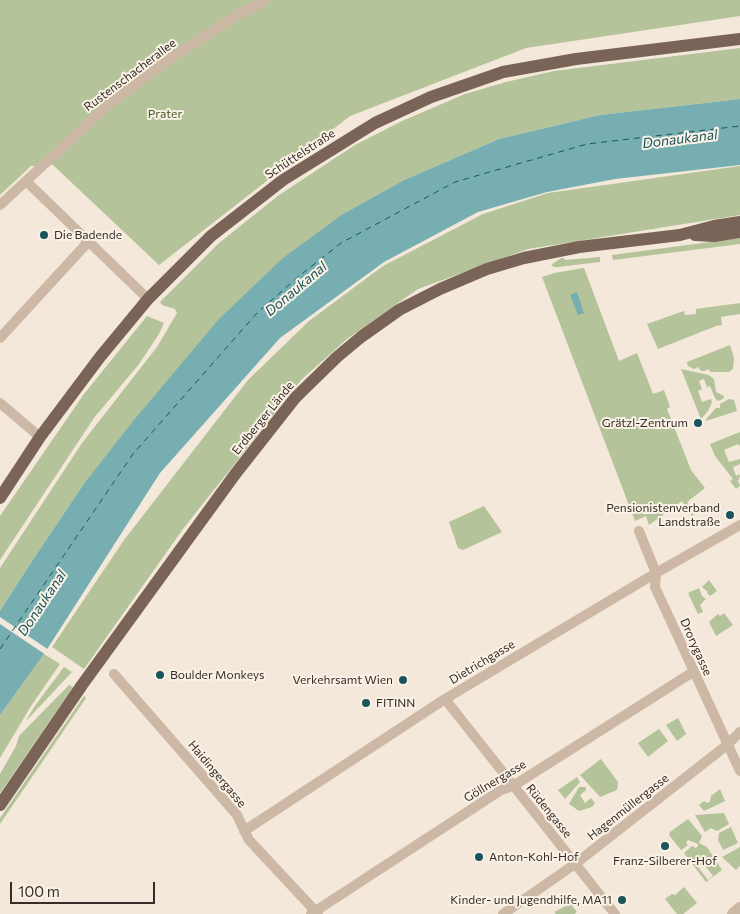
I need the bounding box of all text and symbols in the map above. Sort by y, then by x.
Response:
street label: Rustenschacherallee [81,36,179,114]
park label: Prater [148,107,182,121]
street label: Schüttelstraße [262,126,338,182]
water label: Donaukanal [641,126,719,152]
place label: Die Badende [54,228,122,242]
marker: Die Badende [38,229,50,241]
water label: Donaukanal [262,258,330,320]
street label: Erdberger Lände [229,379,297,457]
place label: Grätzl-Zentrum [602,416,688,430]
marker: Grätzl-Zentrum [692,417,704,429]
place label: Pensionistenverband Landstraße [606,501,720,529]
marker: Pensionistenverband Landstraße [724,509,736,521]
water label: Donaukanal [14,567,70,639]
street label: Drorygasse [677,616,715,678]
street label: Dietrichgasse [447,637,517,687]
place label: Boulder Monkeys [170,668,265,682]
marker: Boulder Monkeys [154,669,166,681]
place label: Verkehrsamt Wien [293,673,393,687]
marker: Verkehrsamt Wien [397,674,409,686]
place label: FITINN [376,696,415,710]
marker: FITINN [360,697,372,709]
street label: Haidingergasse [185,738,249,810]
street label: Göllnergasse [461,757,529,805]
street label: Hagenmüllergasse [584,771,672,843]
street label: Rüdengasse [523,781,575,841]
marker: Franz-Silberer-Hof [659,840,671,852]
place label: Anton-Kohl-Hof [489,850,579,864]
marker: Anton-Kohl-Hof [473,851,485,863]
place label: Franz-Silberer-Hof [613,854,717,868]
scale bar [12,872,158,904]
text: 100 m [18,882,60,900]
place label: Kinder- und Jugendhilfe, MA11 [450,893,612,907]
marker: Kinder- und Jugendhilfe, MA11 [616,894,628,906]

